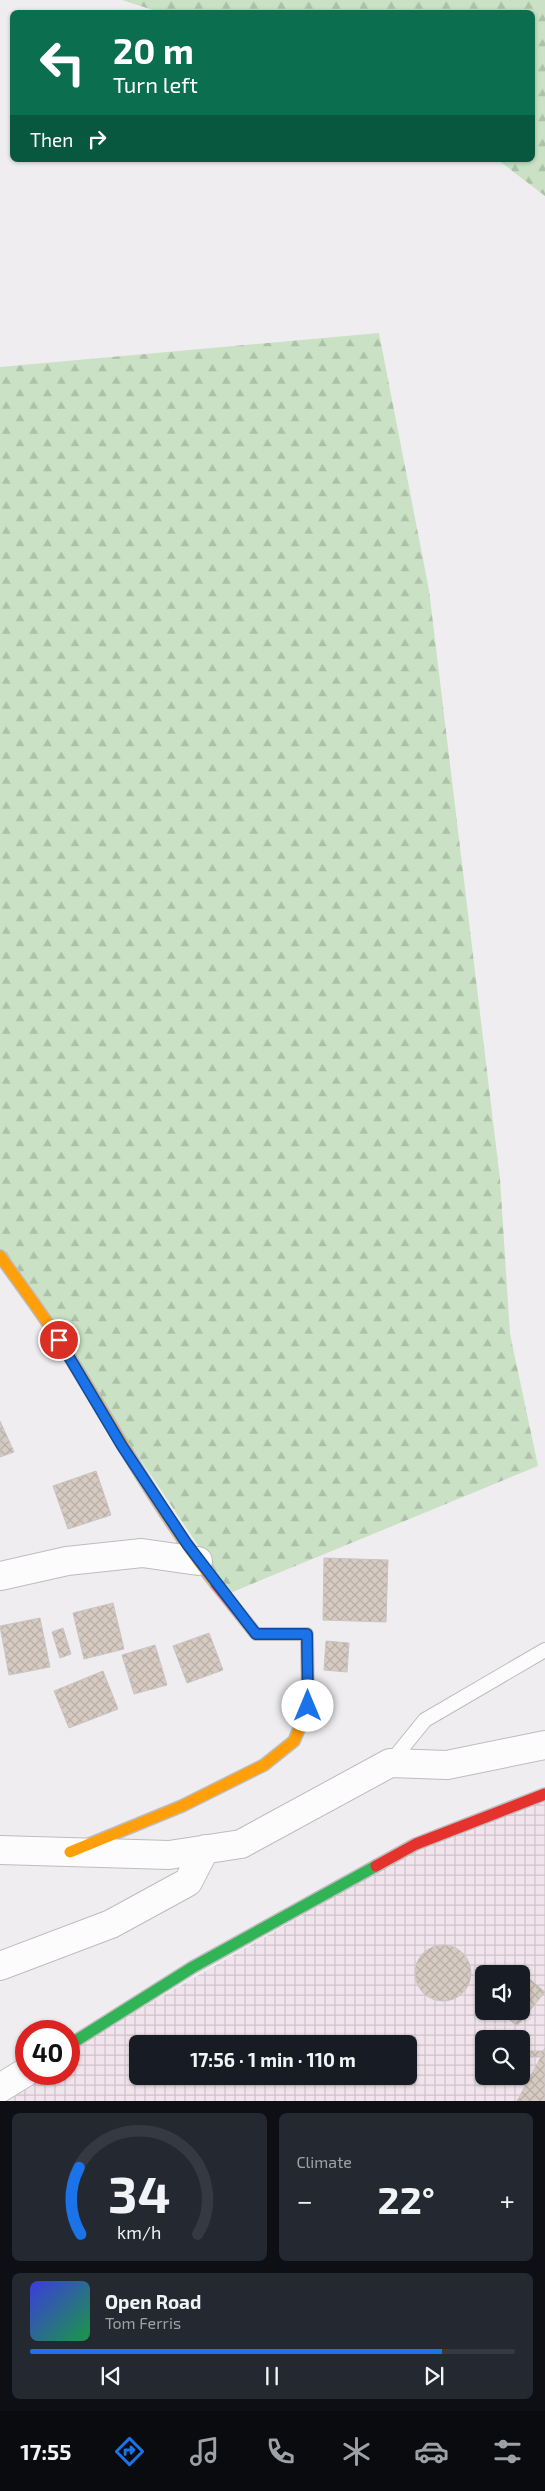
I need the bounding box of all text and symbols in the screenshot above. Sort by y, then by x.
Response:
text: 20 m [113,29,194,71]
icon: left [30,30,95,95]
text: Turn left [113,71,198,97]
icon: right [83,125,111,153]
text: Then [30,128,73,151]
pin [38,1319,80,1361]
icon: arrive [45,1326,73,1354]
position arrow [281,1679,333,1731]
map controls [475,1965,530,2085]
button: sound [475,1965,530,2020]
speed limit sign: 40 [15,2020,80,2085]
button: search [475,2030,530,2085]
text: 17:56 · 1 min · 110 m [190,2048,356,2071]
text: Climate [297,2152,352,2171]
text: 34 [108,2161,171,2223]
text: 22° [378,2176,435,2222]
text: − [297,2183,313,2217]
text: + [500,2183,515,2217]
text: km/h [117,2221,161,2243]
text: Open Road [105,2290,201,2313]
text: Tom Ferris [105,2313,181,2332]
icon: previous [97,2362,125,2390]
icon: pause [258,2362,286,2390]
icon: next [420,2362,448,2390]
icon: directions [112,2434,147,2469]
icon: music [187,2434,222,2469]
icon: phone [263,2434,298,2469]
icon: climate [339,2434,374,2469]
icon: car [414,2434,449,2469]
icon: filters [490,2434,525,2469]
text: 17:55 [20,2438,71,2464]

